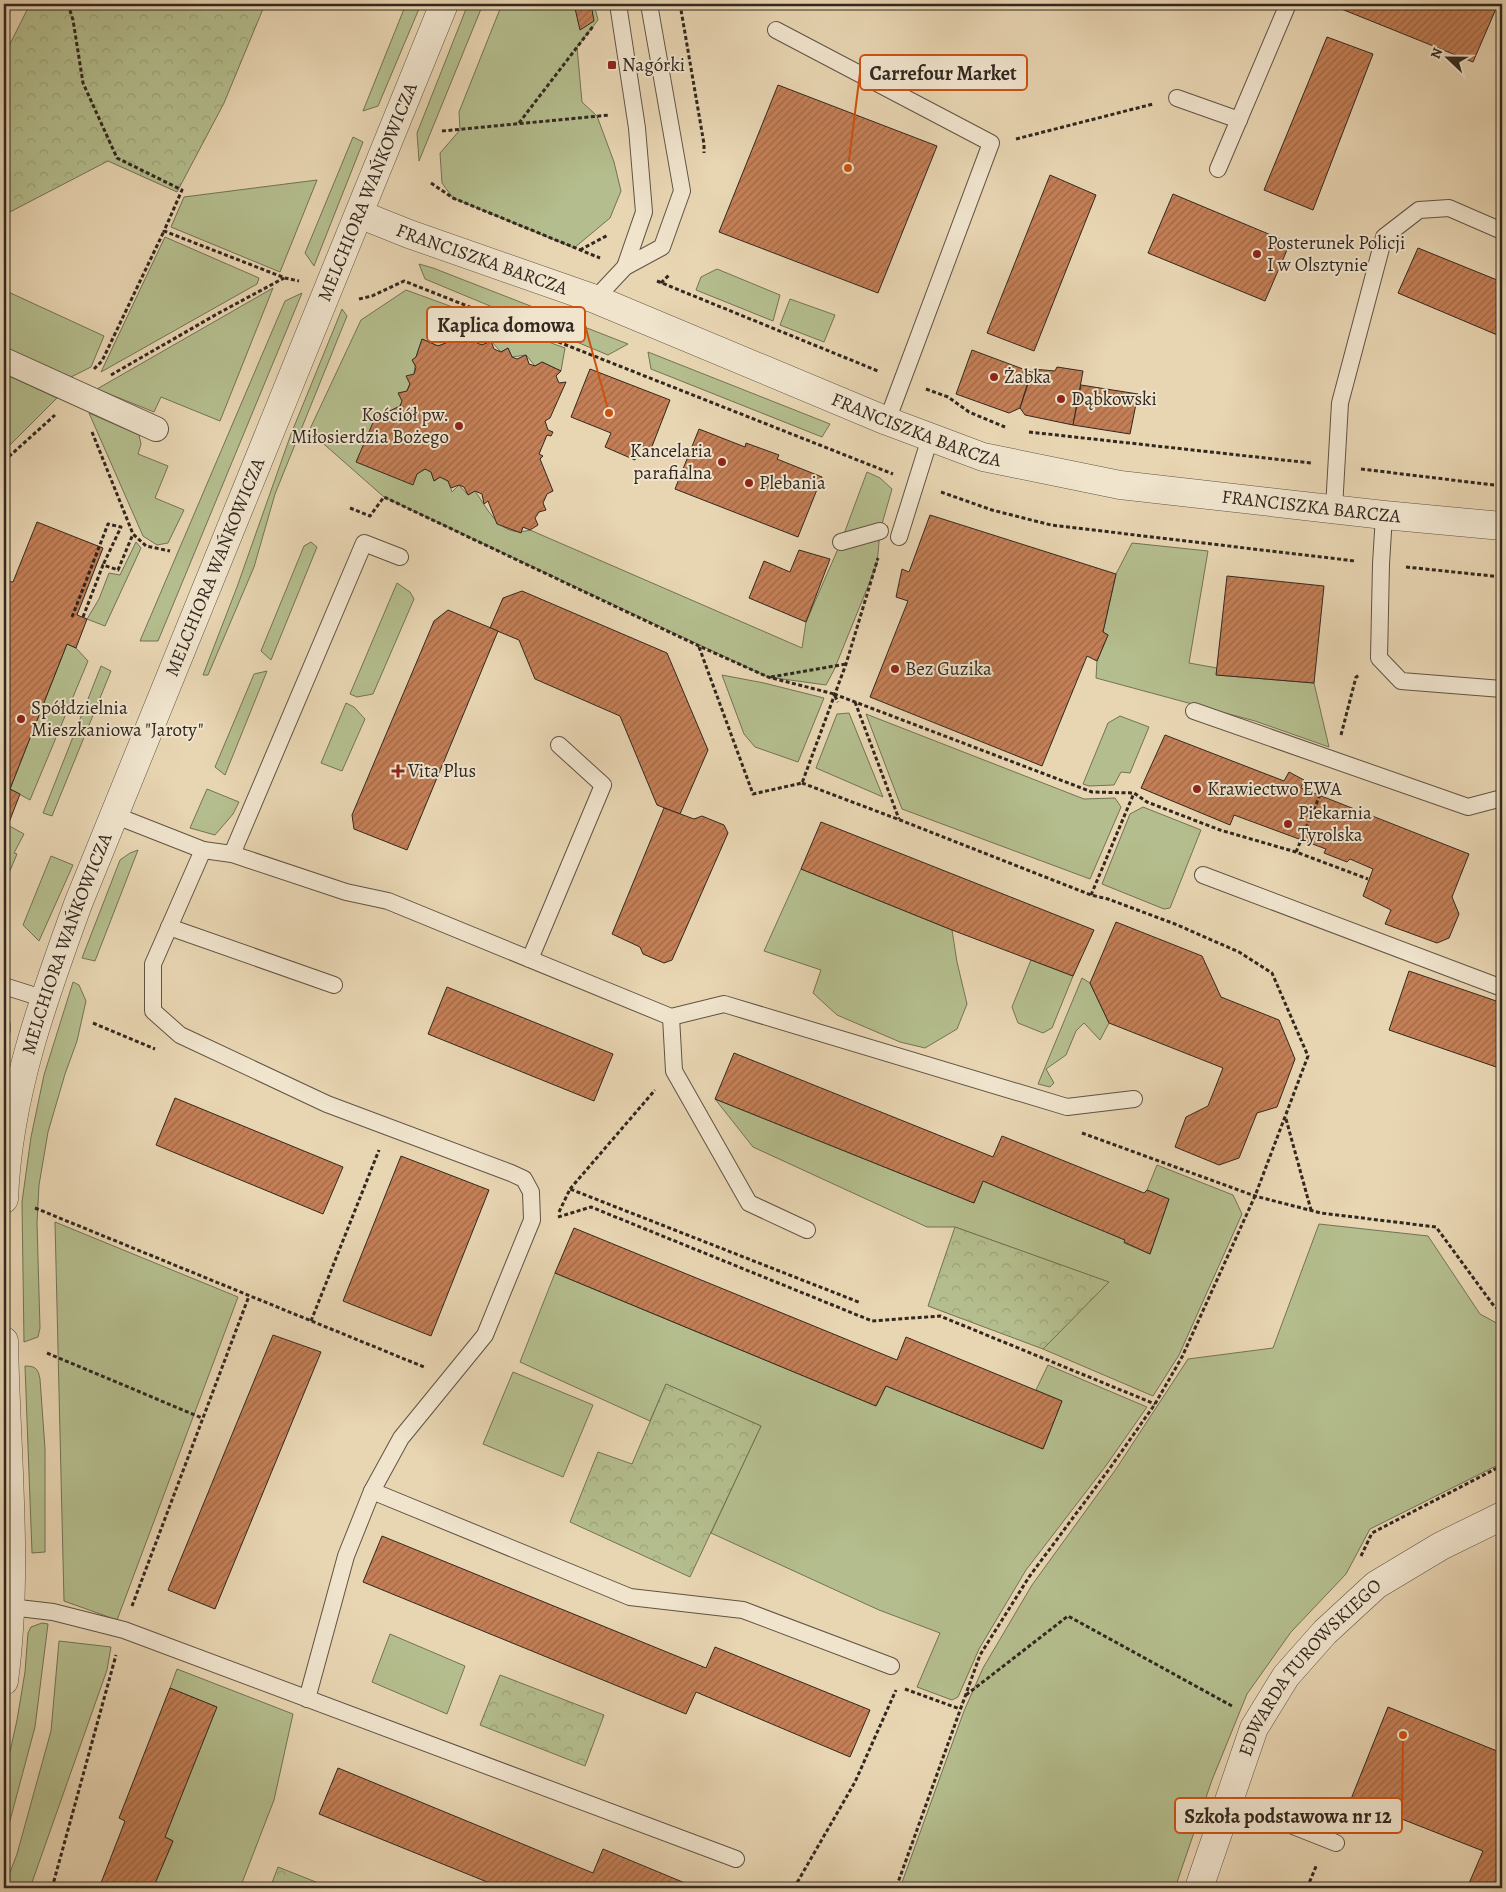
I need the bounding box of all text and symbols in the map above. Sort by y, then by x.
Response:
north arrow [1424,32,1474,82]
text: N [1426,45,1447,62]
place label: Nagórki [622,52,685,78]
callout: Carrefour Market [860,55,1027,90]
marker: Nagórki [606,59,618,71]
text: Carrefour Market [869,60,1017,87]
street label: MELCHIORA WAŃKOWICZA [311,78,424,305]
street label: FRANCISZKA BARCZA [392,217,572,302]
place label: Posterunek Policji I w Olsztynie [1267,230,1405,278]
marker: Posterunek Policji I w Olsztynie [1251,248,1263,260]
callout: Kaplica domowa [427,307,585,342]
text: Kaplica domowa [437,312,575,339]
place label: Żabka [1004,364,1051,390]
marker: Żabka [988,371,1000,383]
street label: FRANCISZKA BARCZA [827,386,1004,474]
place label: Dąbkowski [1071,386,1157,412]
marker: Dąbkowski [1055,393,1067,405]
place label: Kościół pw. Miłosierdzia Bożego [291,402,449,450]
marker: Kościół pw. Miłosierdzia Bożego [453,420,465,432]
place label: Kancelaria parafialna [630,438,712,486]
street label: MELCHIORA WAŃKOWICZA [159,453,271,680]
marker: Kancelaria parafialna [716,456,728,468]
place label: Plebania [759,470,826,496]
marker: Plebania [743,477,755,489]
street label: FRANCISZKA BARCZA [1220,484,1403,530]
place label: Bez Guzika [905,656,992,682]
marker: Bez Guzika [889,663,901,675]
place label: Spółdzielnia Mieszkaniowa "Jaroty" [31,695,204,743]
marker: Spółdzielnia Mieszkaniowa "Jaroty" [15,713,27,725]
place label: Vita Plus [407,758,476,784]
marker: Vita Plus [392,765,404,777]
place label: Krawiectwo EWA [1207,776,1343,802]
marker: Krawiectwo EWA [1191,783,1203,795]
place label: Piekarnia Tyrolska [1298,800,1372,848]
marker: Piekarnia Tyrolska [1282,818,1294,830]
street label: MELCHIORA WAŃKOWICZA [15,828,119,1058]
street label: EDWARDA TUROWSKIEGO [1232,1573,1387,1760]
callout: Szkoła podstawowa nr 12 [1175,1798,1402,1833]
text: Szkoła podstawowa nr 12 [1184,1803,1392,1830]

